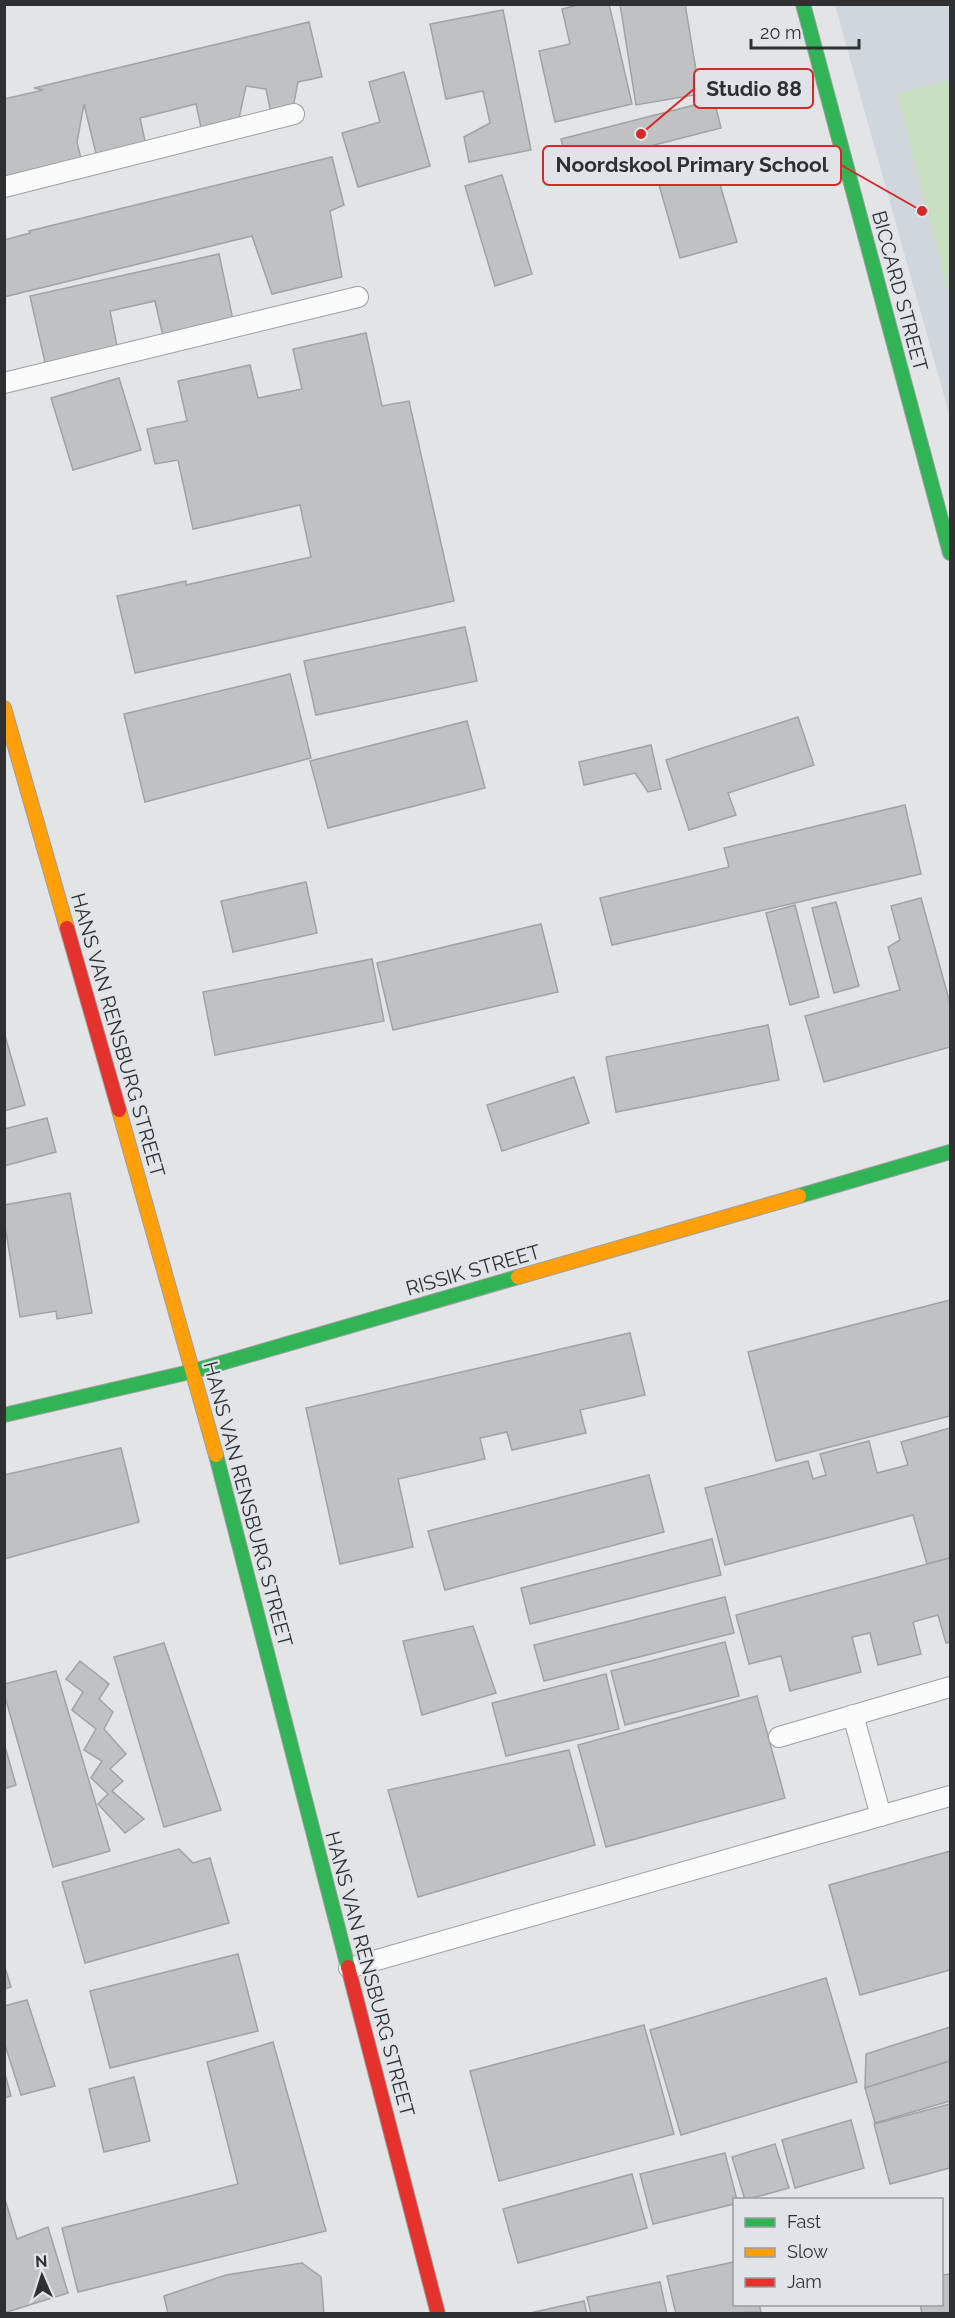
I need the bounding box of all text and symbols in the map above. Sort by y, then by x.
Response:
scale bar [751,12,859,50]
text: 20 m [760,22,802,43]
callout: Studio 88 [694,69,813,108]
text: Studio 88 [706,76,802,101]
callout: Noordskool Primary School [543,146,841,185]
text: Noordskool Primary School [556,152,829,177]
street label: BICCARD STREET [867,208,933,374]
street label: HANS VAN RENSBURG STREET [66,890,170,1180]
street label: RISSIK STREET [403,1239,543,1301]
street label: HANS VAN RENSBURG STREET [198,1359,298,1649]
street label: HANS VAN RENSBURG STREET [320,1829,420,2119]
legend [733,2198,943,2306]
text: Fast [787,2211,821,2232]
text: Slow [787,2241,828,2262]
north arrow [12,2246,72,2306]
text: N [35,2252,48,2271]
text: Jam [787,2271,822,2292]

